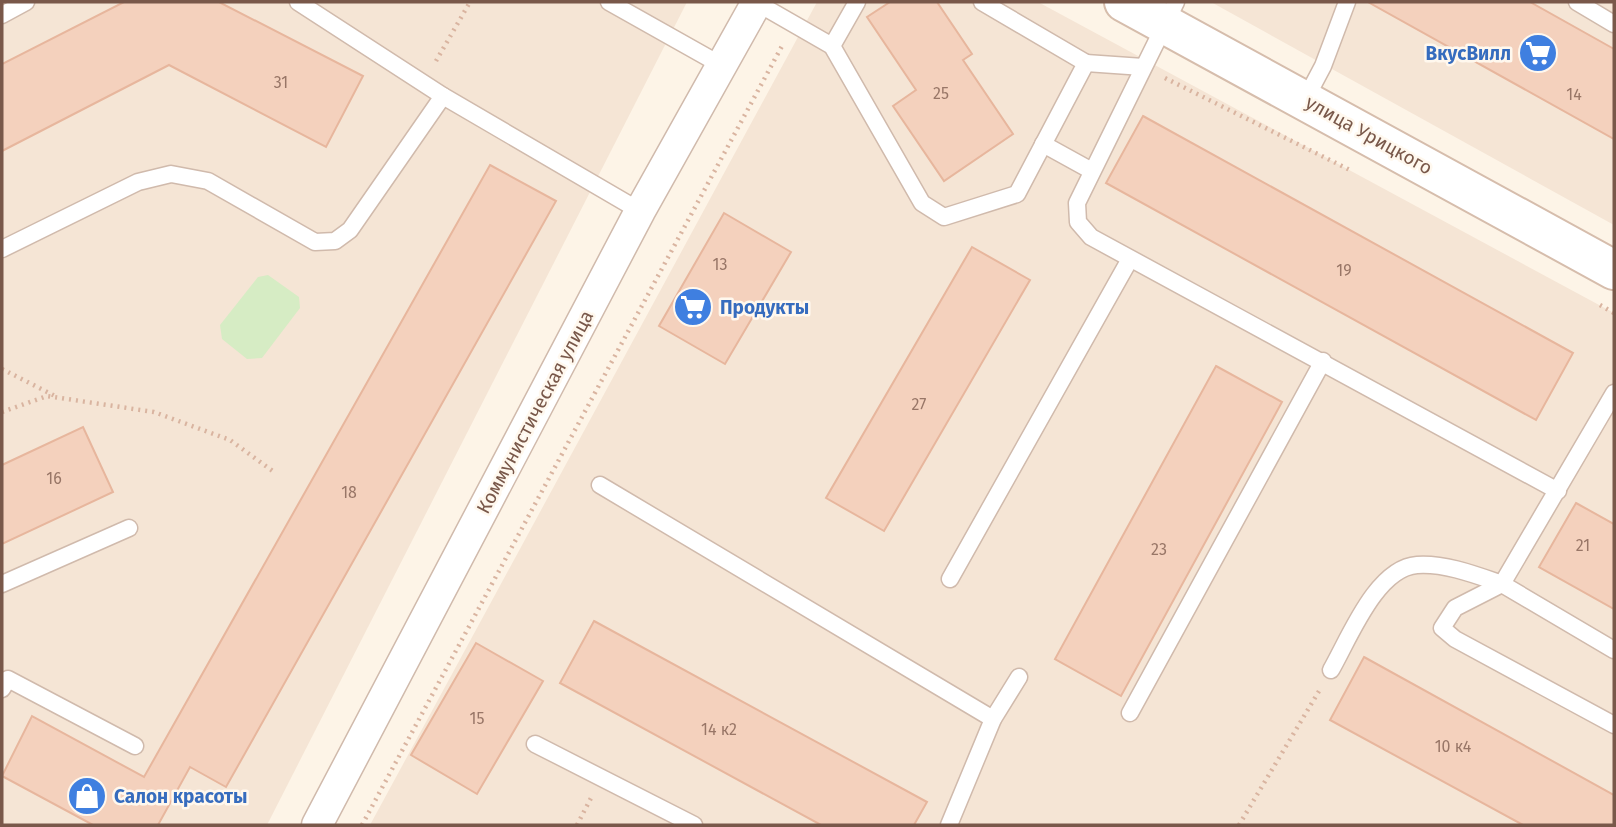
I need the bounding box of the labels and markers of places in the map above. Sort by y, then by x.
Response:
supermarket icon: ВкусВилл [1517,32,1559,74]
place label: ВкусВилл [1425,42,1511,65]
supermarket icon: Продукты [672,286,714,328]
place label: Продукты [720,296,809,319]
shop icon: Салон красоты [66,775,108,817]
place label: Салон красоты [114,785,247,808]

